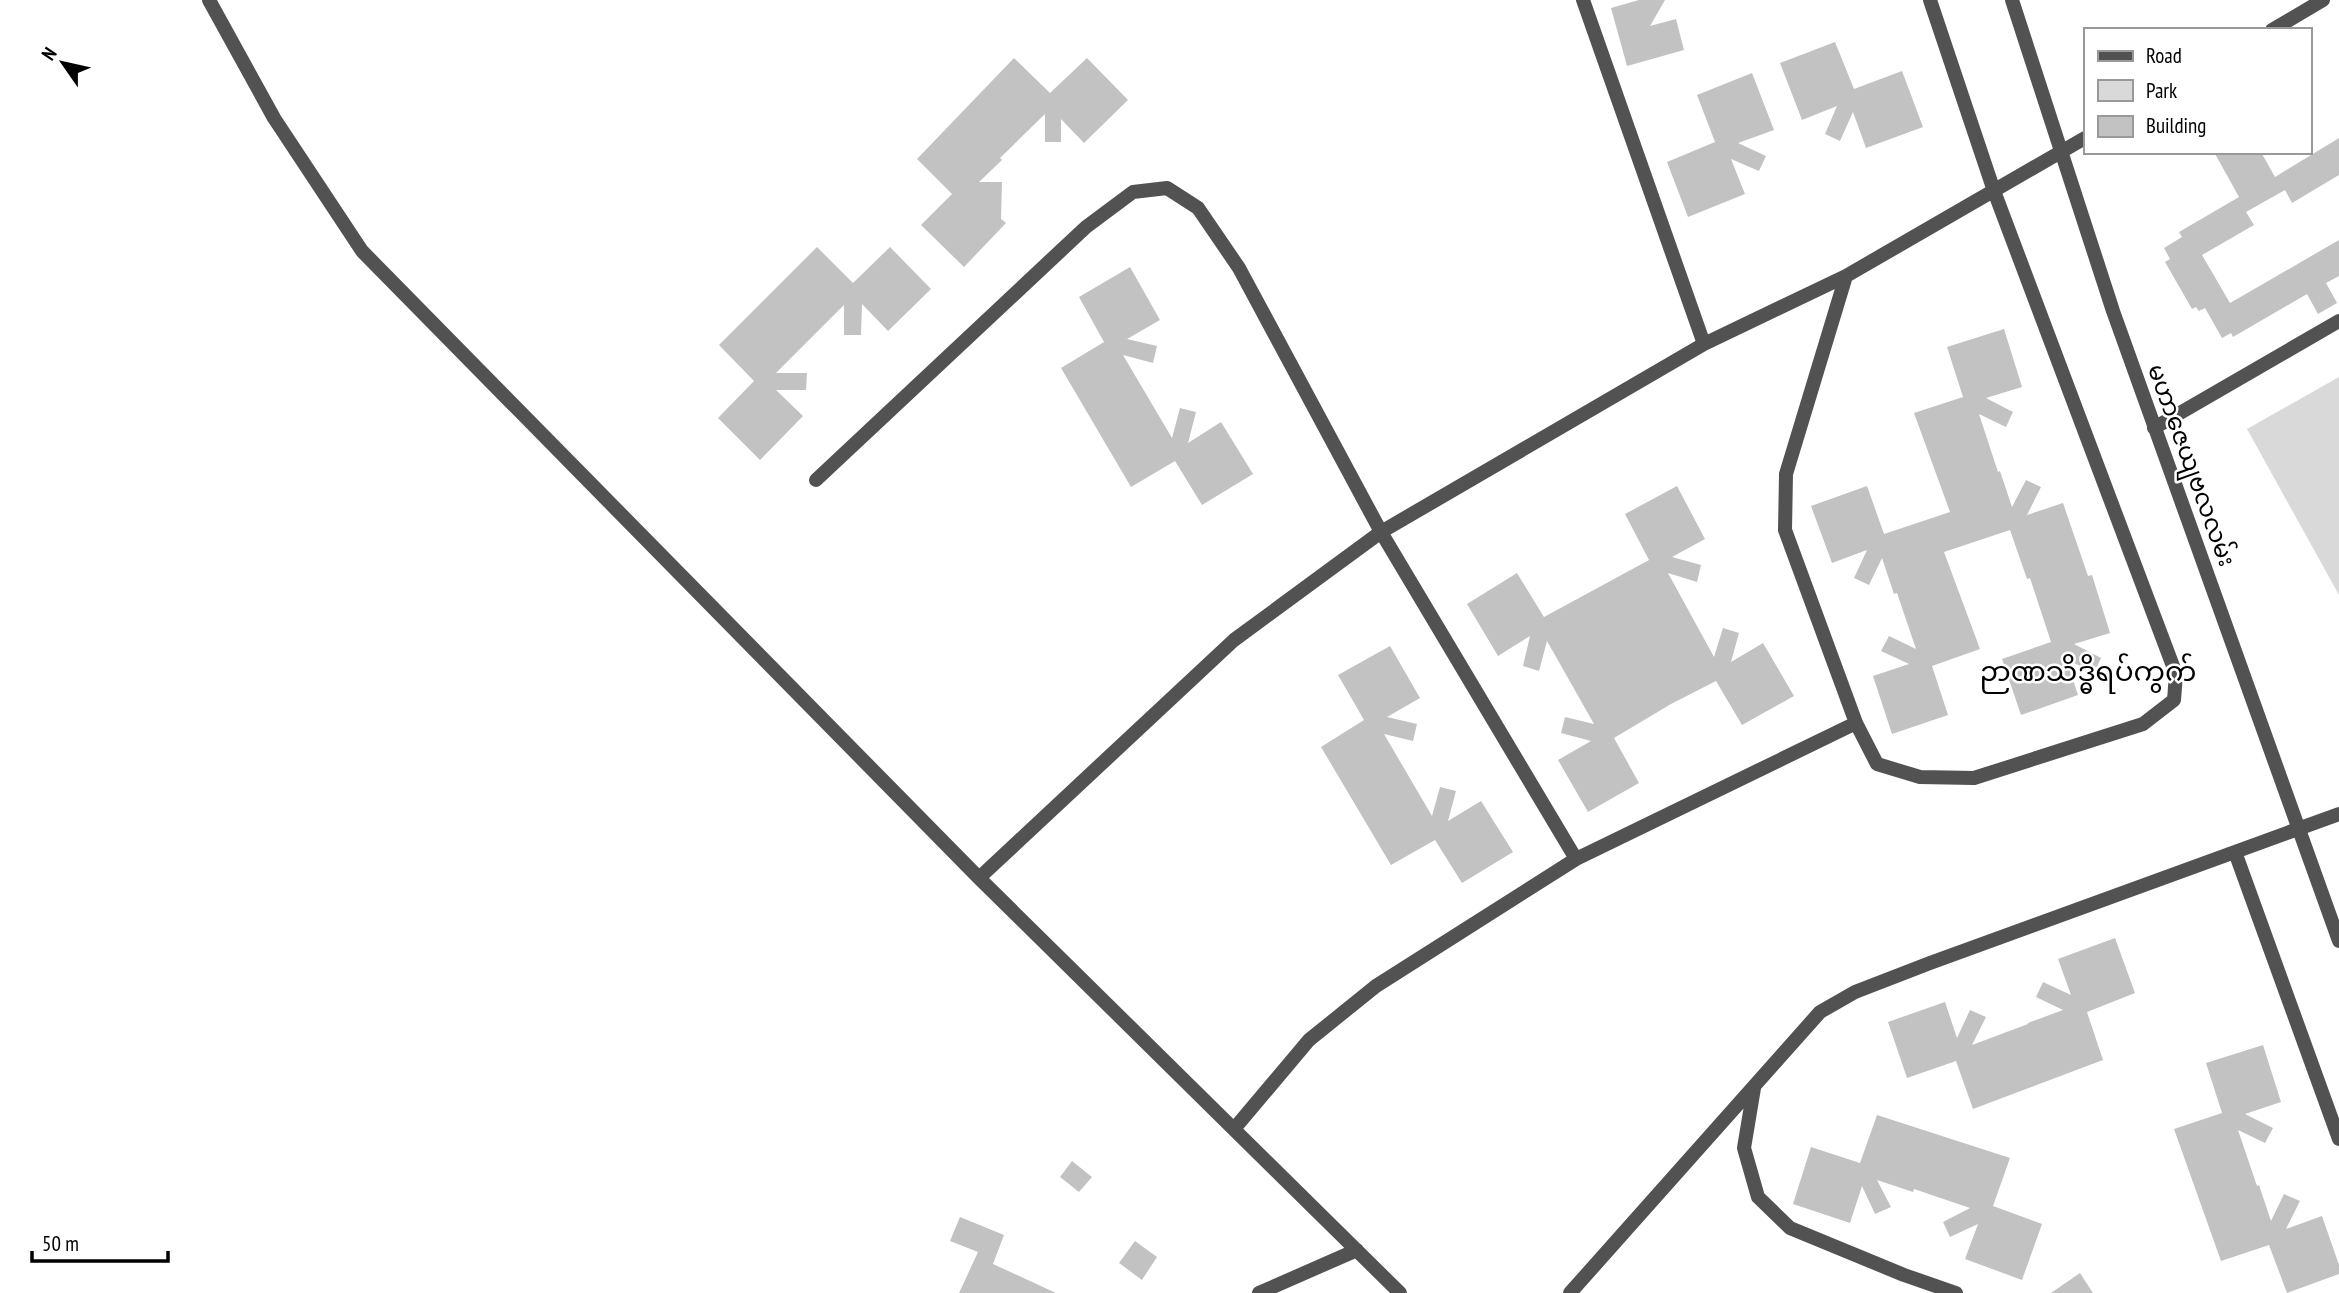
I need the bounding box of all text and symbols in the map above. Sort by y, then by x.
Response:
north arrow [28,28,98,98]
legend [2084,28,2311,154]
text: Road [2146,42,2182,69]
text: N [36,43,62,64]
text: Park [2146,77,2177,104]
text: Building [2146,112,2206,139]
street label: မဟာဇေယျဗလလမ်း [2137,359,2243,572]
district label: ဉာဏသိဒ္ဓိရပ်ကွက် [1979,652,2197,694]
scale bar [32,1220,168,1264]
text: 50 m [42,1230,79,1257]

